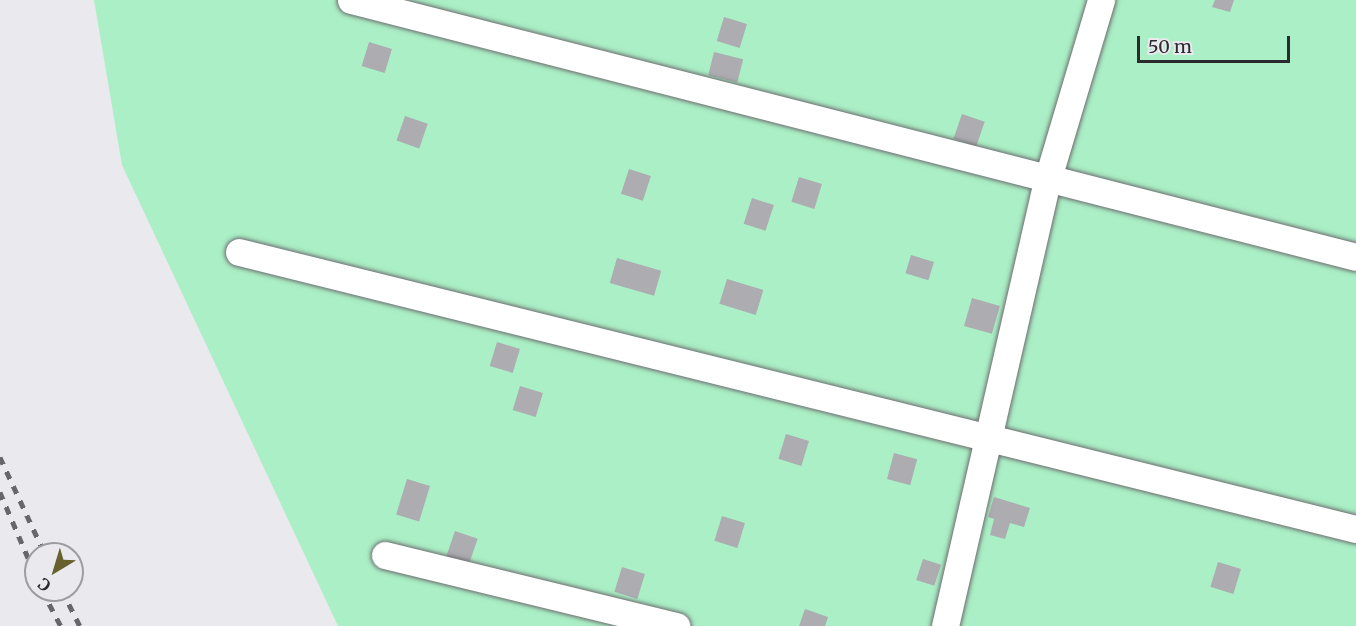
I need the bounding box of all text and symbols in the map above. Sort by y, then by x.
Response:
scale bar [1140,24,1293,62]
text: 50 m [1148,35,1192,58]
north arrow [24,542,84,602]
text: С [34,573,54,596]

